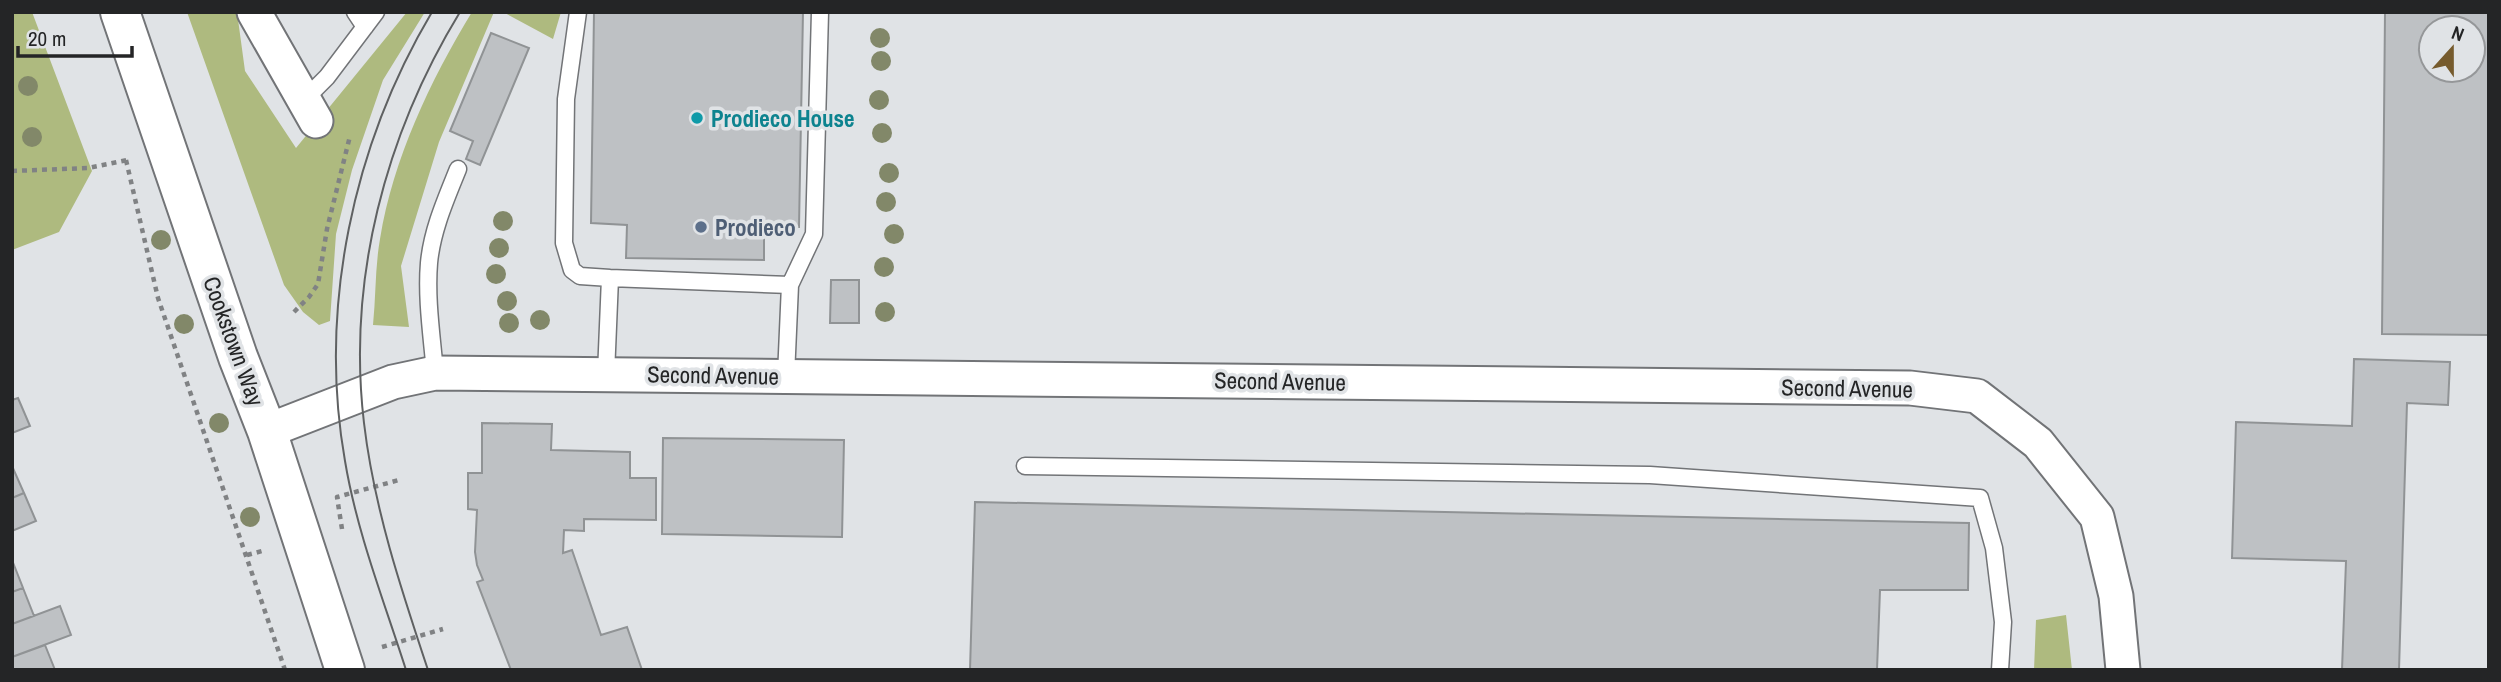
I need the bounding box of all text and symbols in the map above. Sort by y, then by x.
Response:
scale bar [18,14,131,58]
north arrow [2417,14,2487,84]
text: N [2448,19,2468,47]
text: 20 m [28,24,66,53]
place label: Prodieco House [711,103,855,134]
marker: Prodieco House [689,110,705,126]
place label: Prodieco [715,212,796,243]
marker: Prodieco [693,219,709,235]
street label: Cookstown Way [196,272,272,411]
street label: Second Avenue [647,358,779,392]
street label: Second Avenue [1214,364,1346,398]
street label: Second Avenue [1781,371,1913,405]

